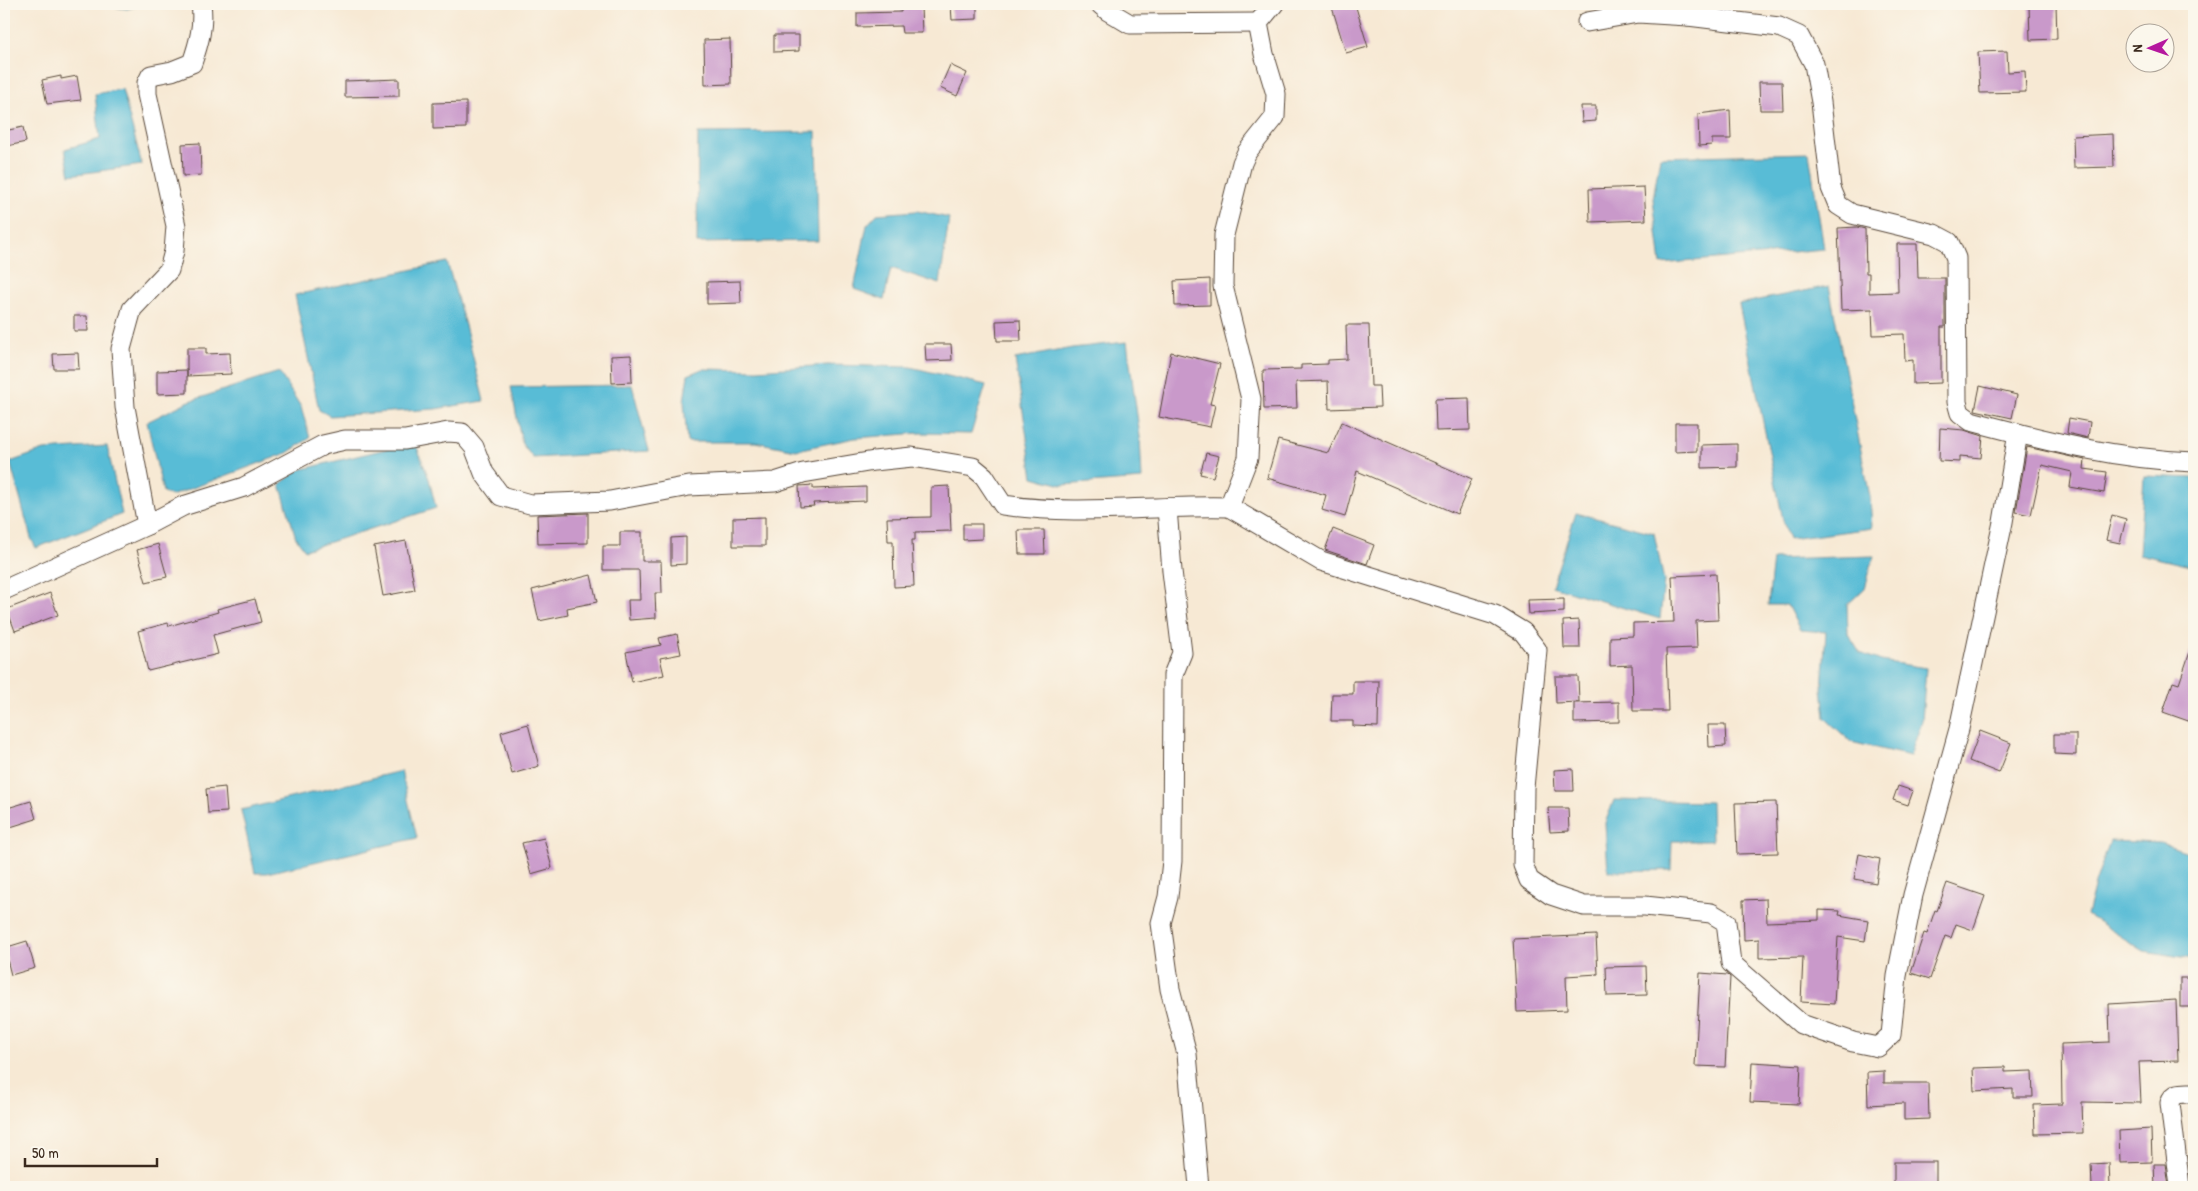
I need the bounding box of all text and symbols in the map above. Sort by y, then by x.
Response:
north arrow [2126,22,2176,72]
text: N [2127,44,2146,53]
scale bar [25,1136,158,1168]
text: 50 m [32,1142,59,1163]

